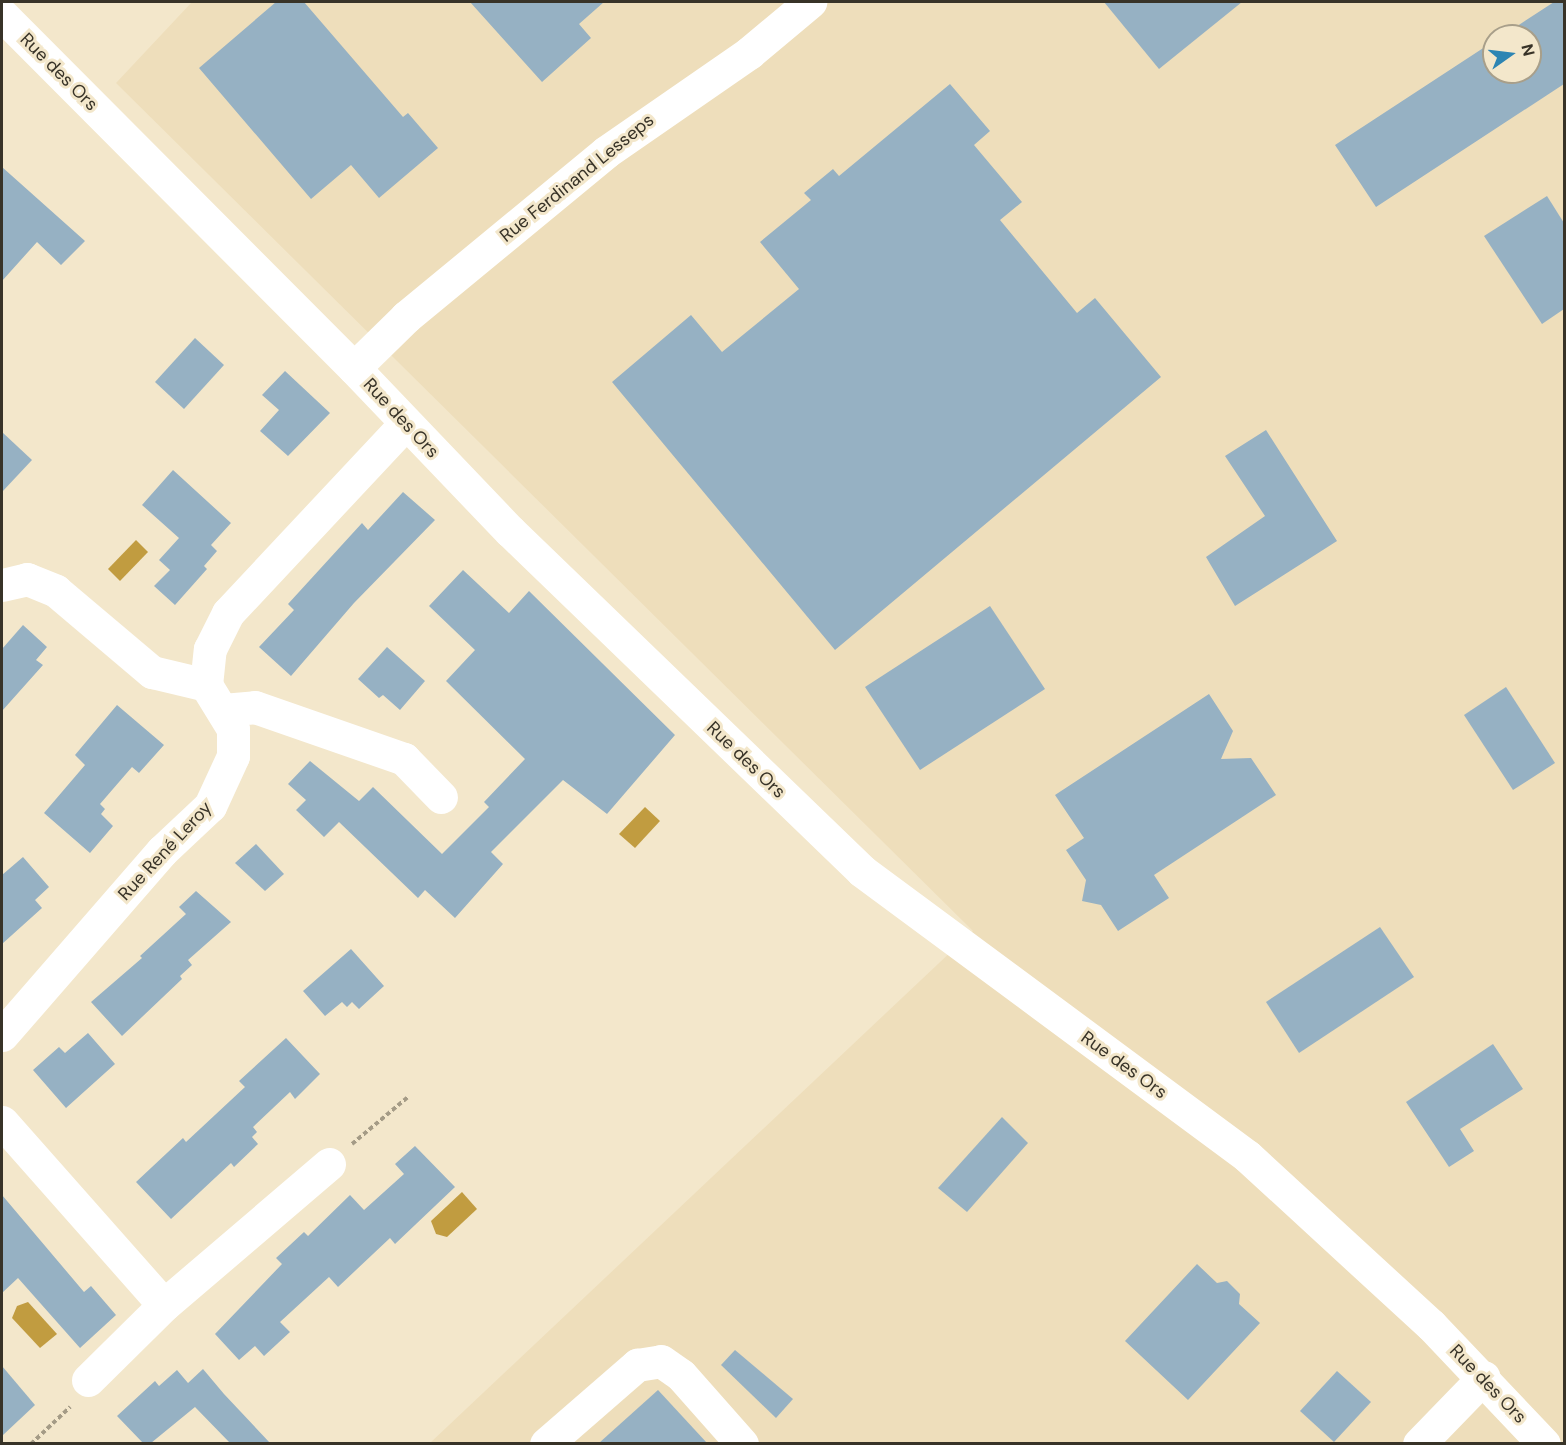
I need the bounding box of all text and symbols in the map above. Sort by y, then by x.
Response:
north arrow [1482,24,1542,84]
street label: Rue des Ors [16,29,102,115]
text: N [1516,42,1540,58]
street label: Rue Ferdinand Lesseps [496,109,658,247]
street label: Rue des Ors [359,374,443,462]
street label: Rue des Ors [702,717,790,803]
street label: Rue René Leroy [114,797,216,905]
street label: Rue des Ors [1077,1027,1171,1103]
street label: Rue des Ors [1445,1340,1531,1428]

